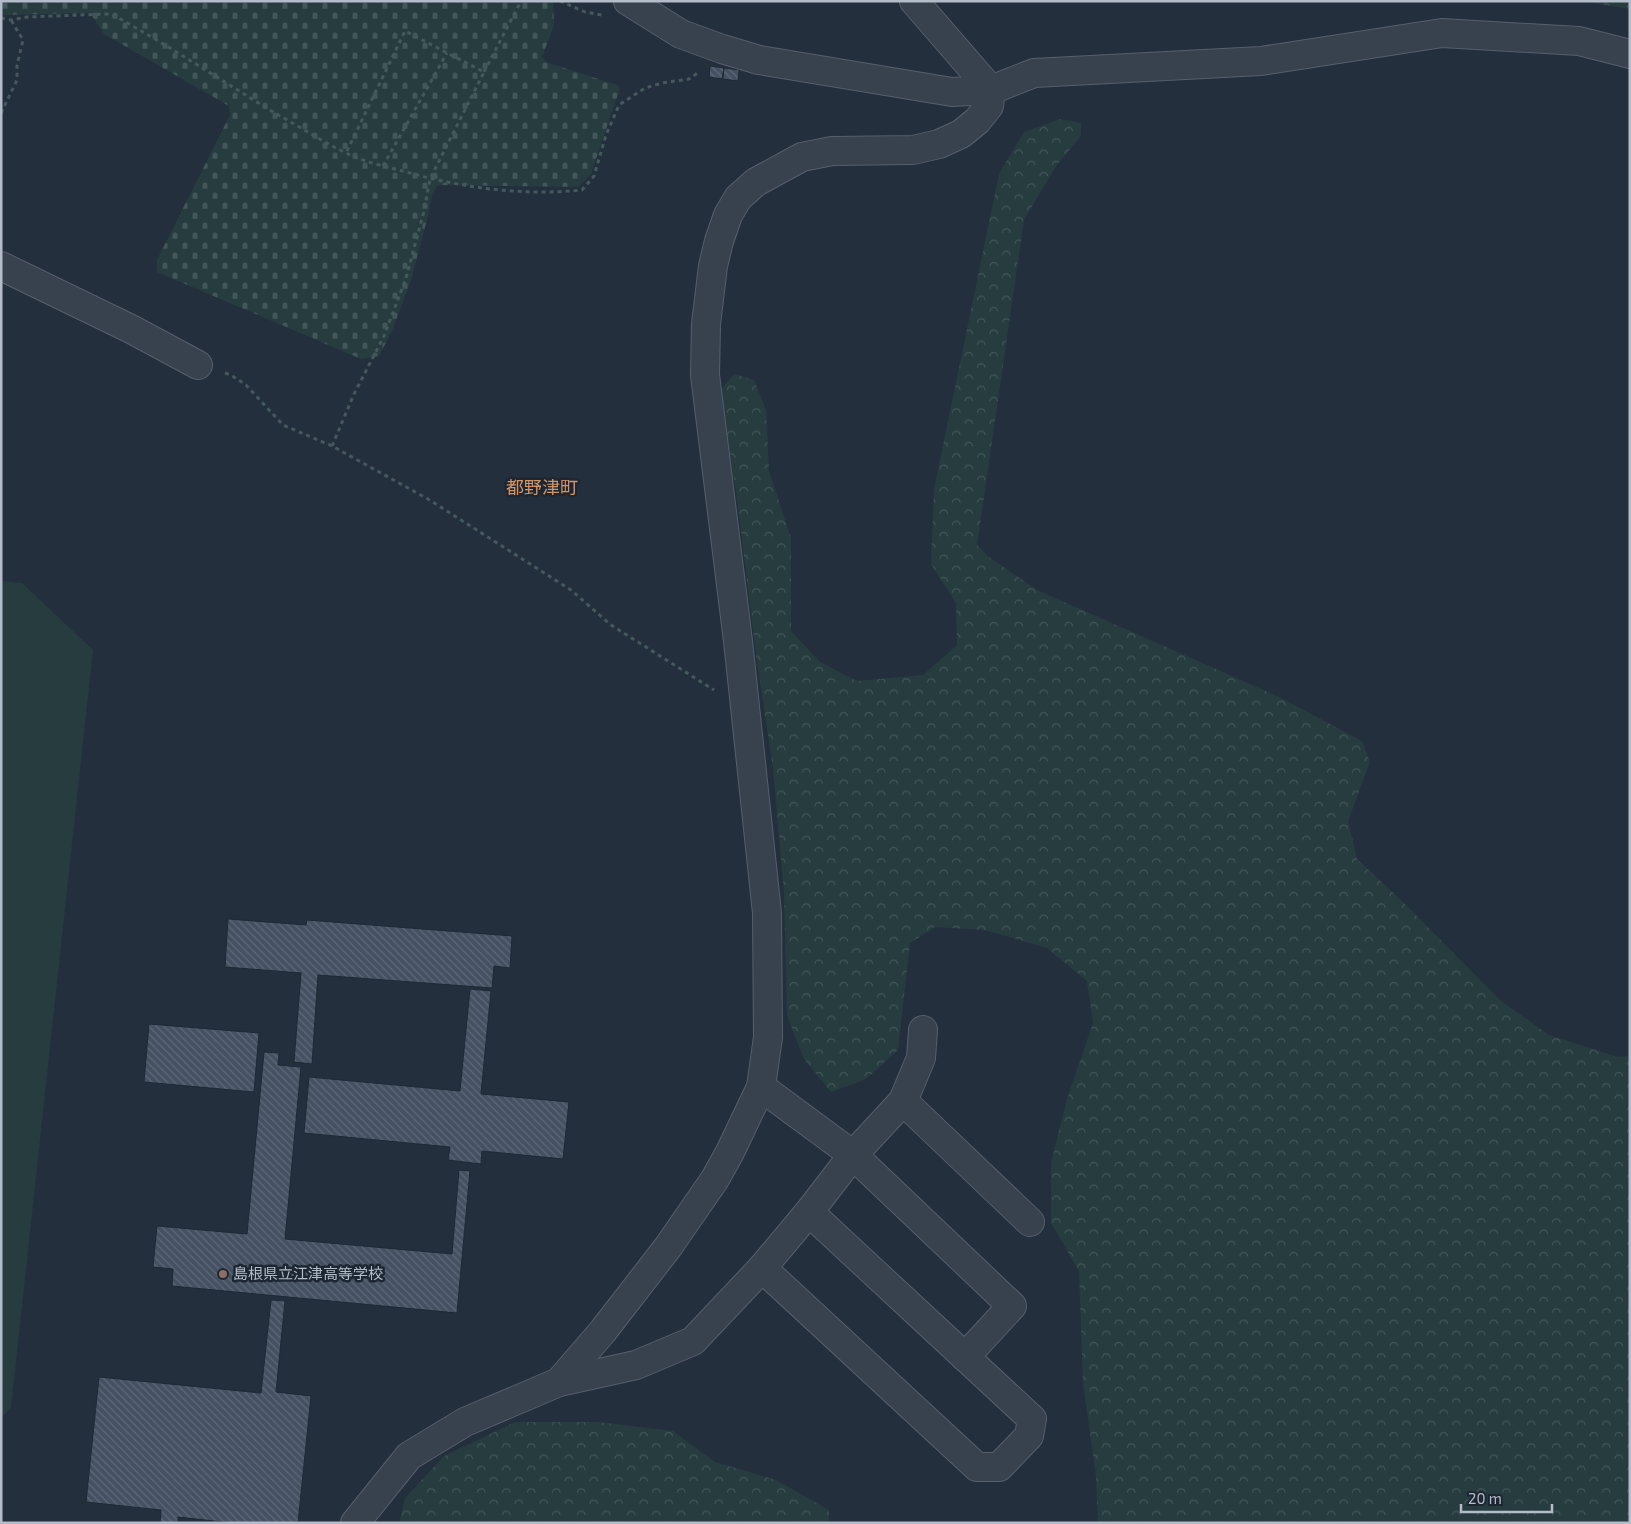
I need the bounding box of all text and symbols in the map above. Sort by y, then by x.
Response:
district label: 都野津町 [506,476,578,498]
place label: 島根県立江津高等学校 [233,1264,383,1282]
marker: 島根県立江津高等学校 [217,1268,229,1280]
scale bar [1461,1482,1552,1514]
text: 20 m [1468,1489,1502,1507]

